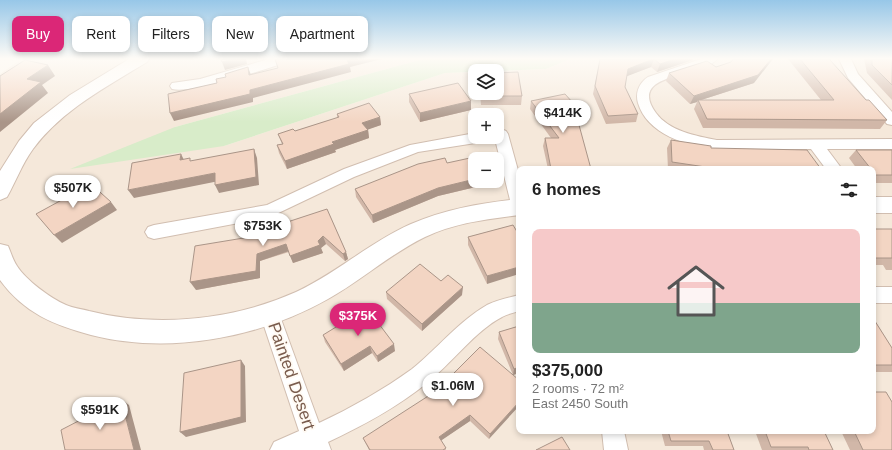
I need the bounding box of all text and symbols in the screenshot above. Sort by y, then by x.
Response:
chip: Buy [12,16,64,52]
chip: Rent [72,16,130,52]
chip: Filters [138,16,204,52]
chip: New [212,16,268,52]
chip: Apartment [276,16,368,52]
map controls [468,64,504,188]
button: layers [468,64,504,100]
pin: $414K [535,100,591,134]
text: $414K [544,105,582,120]
button: + [468,108,504,144]
button: − [468,152,504,188]
pin: $507K [45,175,101,209]
icon: filters [838,179,860,201]
text: $507K [54,180,92,195]
text: 6 homes [532,180,601,199]
pin: $753K [235,213,291,247]
text: $753K [244,218,282,233]
icon: home [660,255,732,327]
pin: $375K [330,303,386,337]
text: $375K [339,308,377,323]
street label: Painted Desert [264,320,319,433]
text: $375,000 [532,361,603,380]
pin: $1.06M [420,373,486,407]
text: $1.06M [431,378,475,393]
text: 2 rooms · 72 m² [532,381,624,396]
text: East 2450 South [532,396,628,411]
pin: $591K [72,397,128,431]
text: $591K [81,402,119,417]

